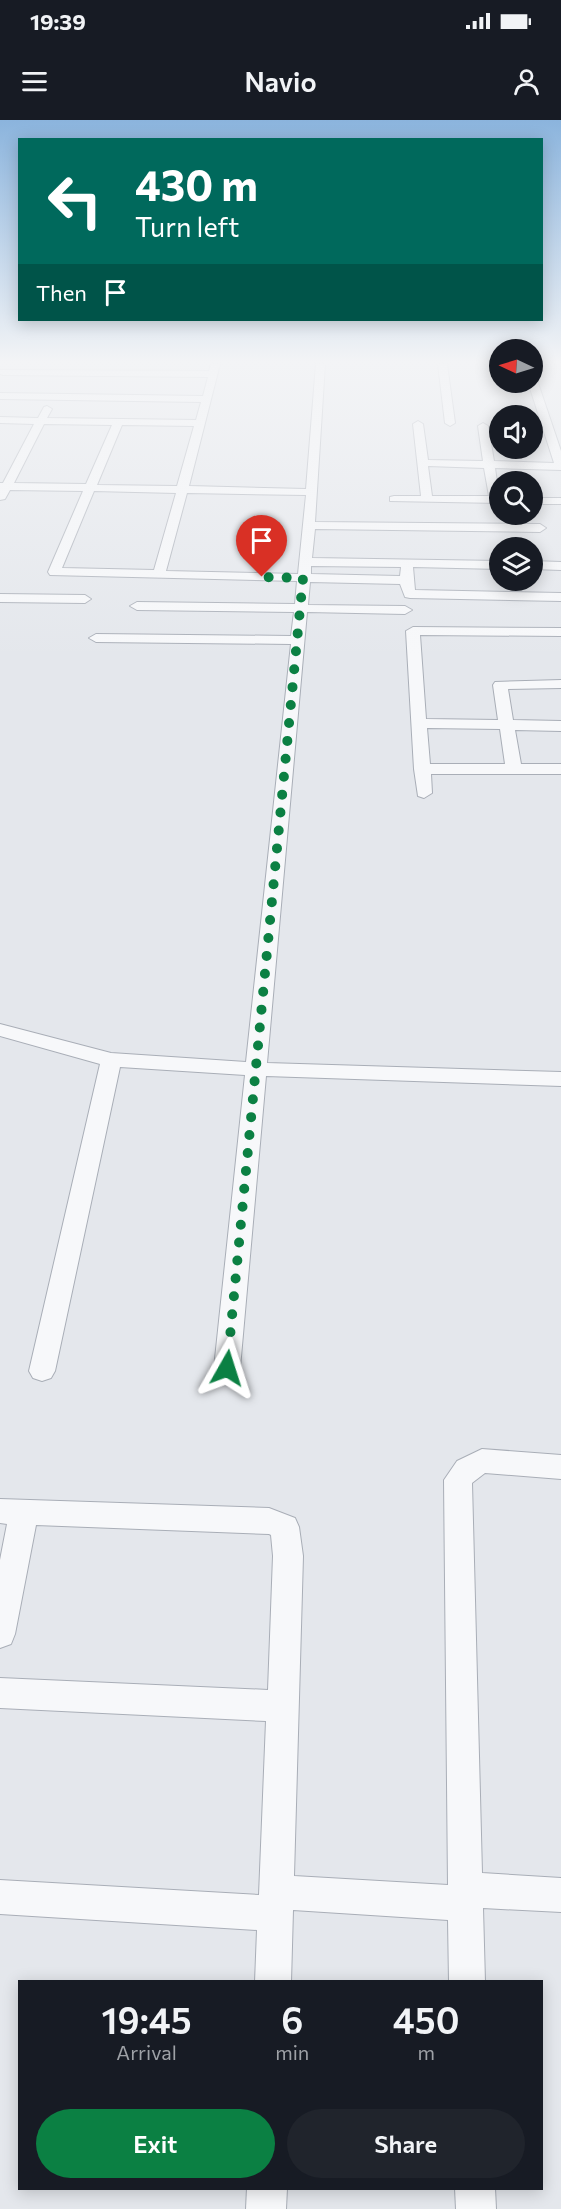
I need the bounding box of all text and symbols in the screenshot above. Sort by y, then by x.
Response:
text: 19:39 [30,8,86,35]
icon: menu [18,65,51,98]
text: Navio [244,65,317,98]
icon: person [510,65,543,98]
text: 430 m [135,158,258,210]
icon: left [36,162,114,240]
text: Turn left [135,210,239,243]
icon: arrive [99,276,132,309]
text: Then [36,279,87,306]
north arrow [489,339,543,393]
map controls [489,339,543,591]
button: sound [489,405,543,459]
button: search [489,471,543,525]
pin [236,515,287,577]
icon: arrive [245,524,278,557]
button: layers [489,537,543,591]
position arrow [195,1336,259,1400]
text: 19:45 [102,1997,192,2041]
text: 6 [281,1997,303,2041]
text: 450 [393,1997,459,2041]
text: Arrival [116,2040,177,2064]
text: min [275,2040,309,2064]
text: m [417,2040,435,2064]
button: Exit [36,2109,275,2178]
button: Share [287,2109,525,2178]

